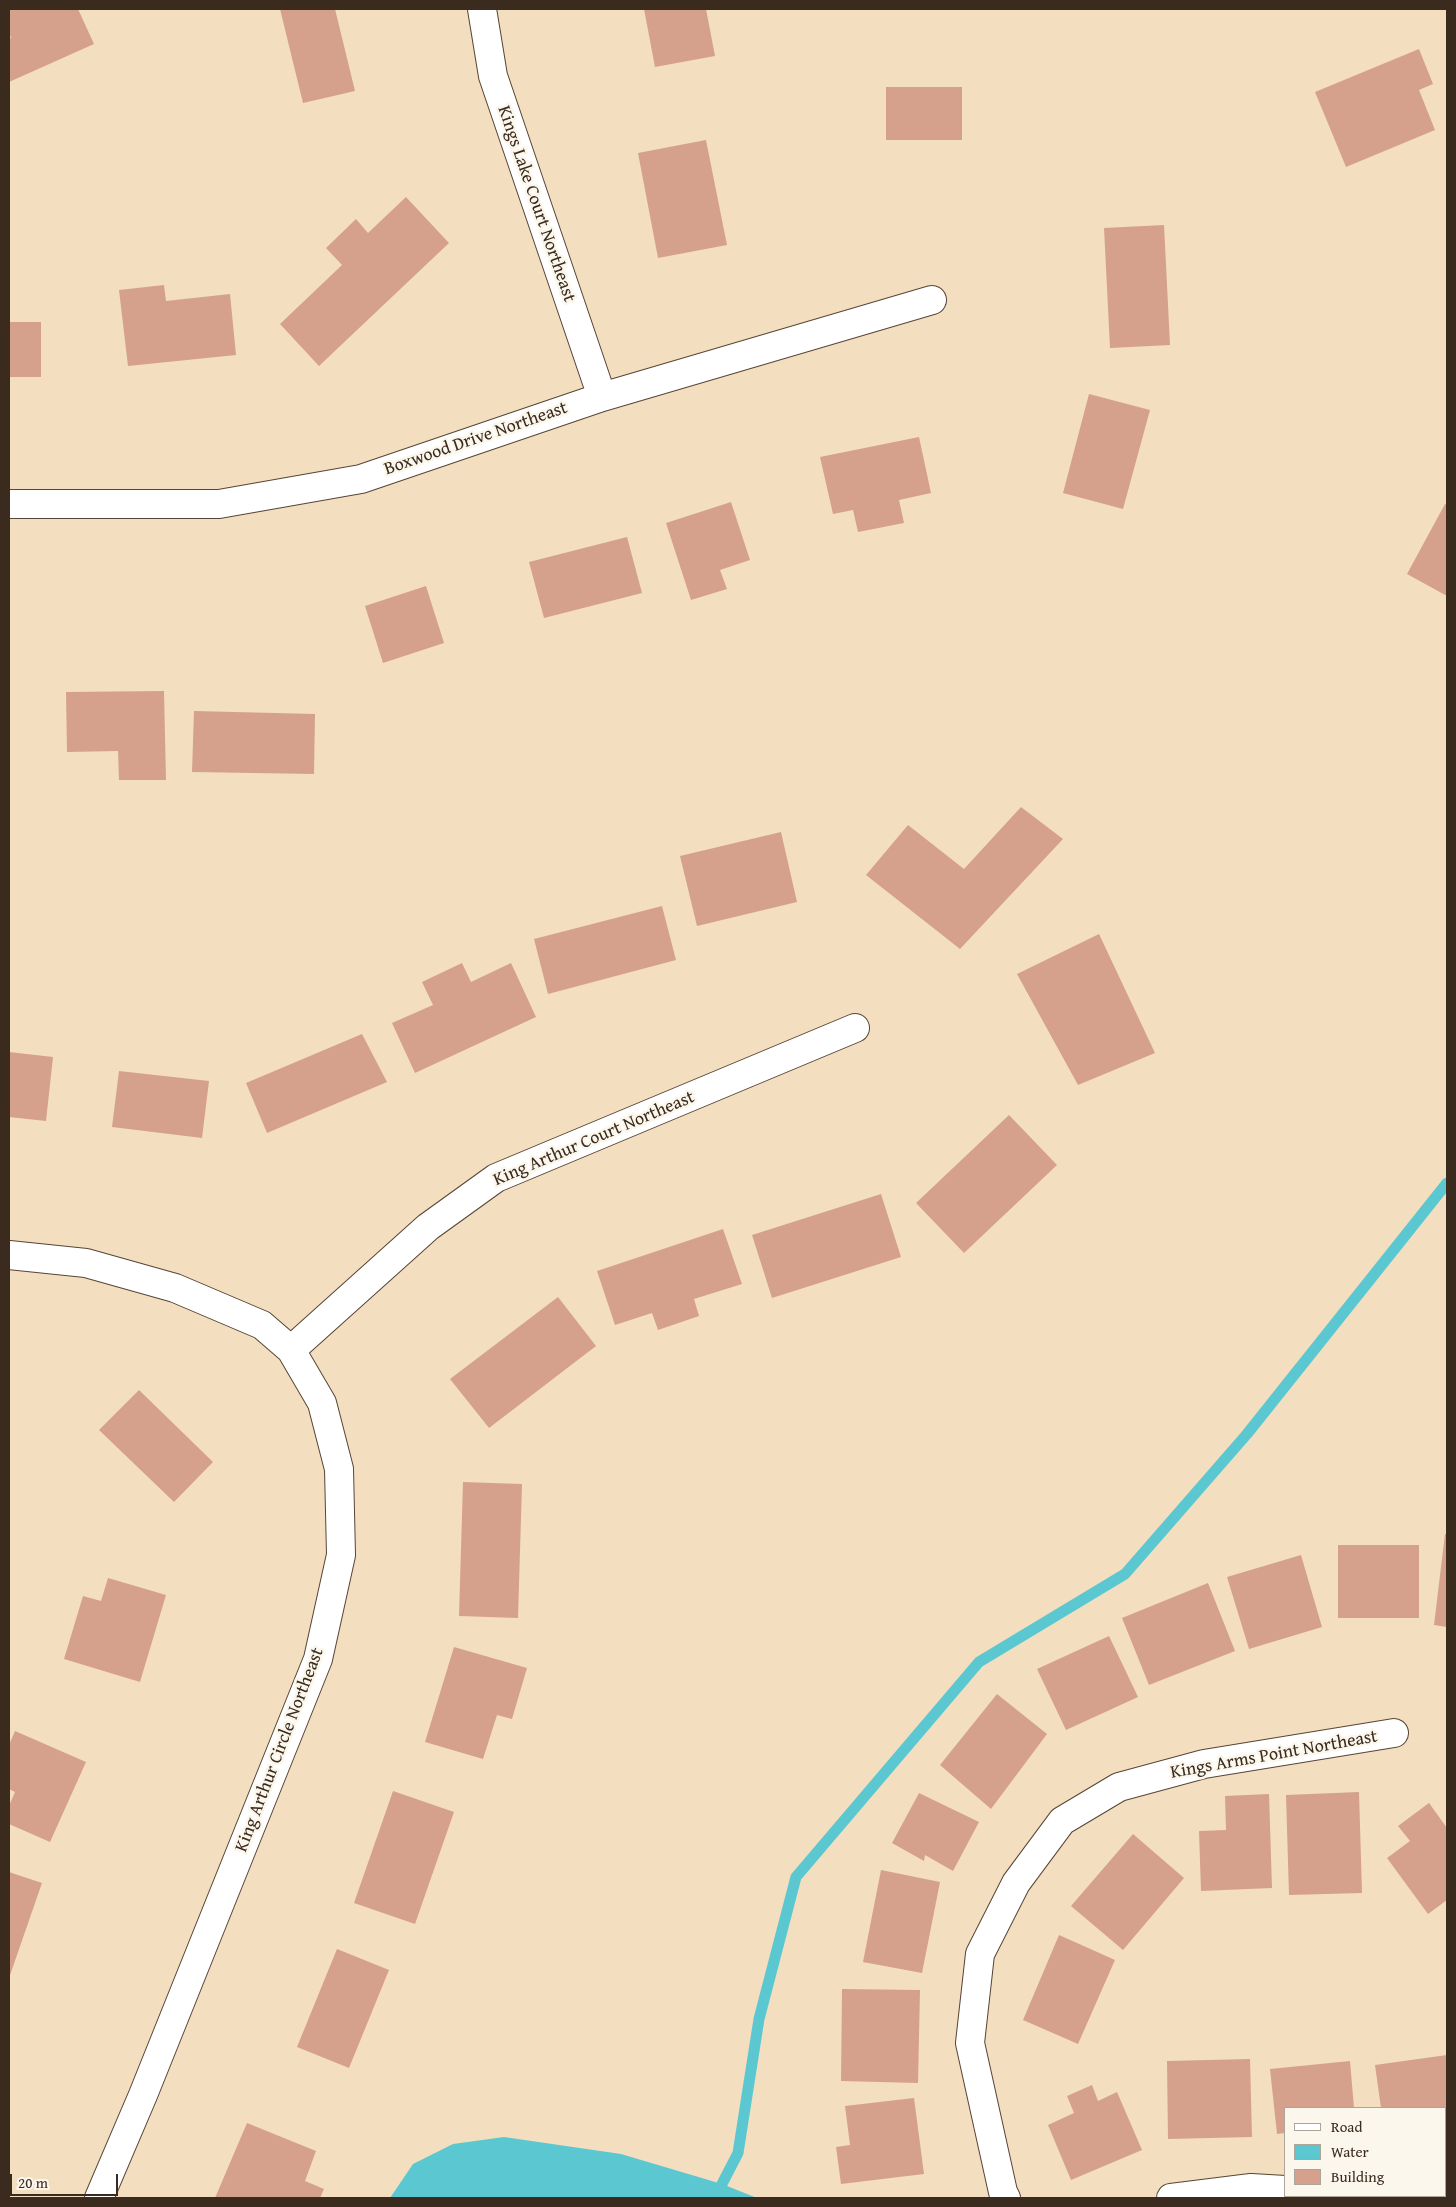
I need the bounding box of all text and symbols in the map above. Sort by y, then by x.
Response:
street label: Kings Lake Court Northeast [492,103,580,305]
street label: Boxwood Drive Northeast [382,397,570,481]
street label: King Arthur Court Northeast [490,1087,698,1191]
street label: King Arthur Circle Northeast [231,1645,329,1855]
street label: Kings Arms Point Northeast [1169,1726,1379,1784]
legend [1284,2107,1446,2197]
text: Road [1331,2116,1362,2137]
text: Water [1331,2141,1369,2162]
scale bar [12,2164,120,2196]
text: Building [1331,2166,1384,2187]
text: 20 m [18,2172,48,2193]

